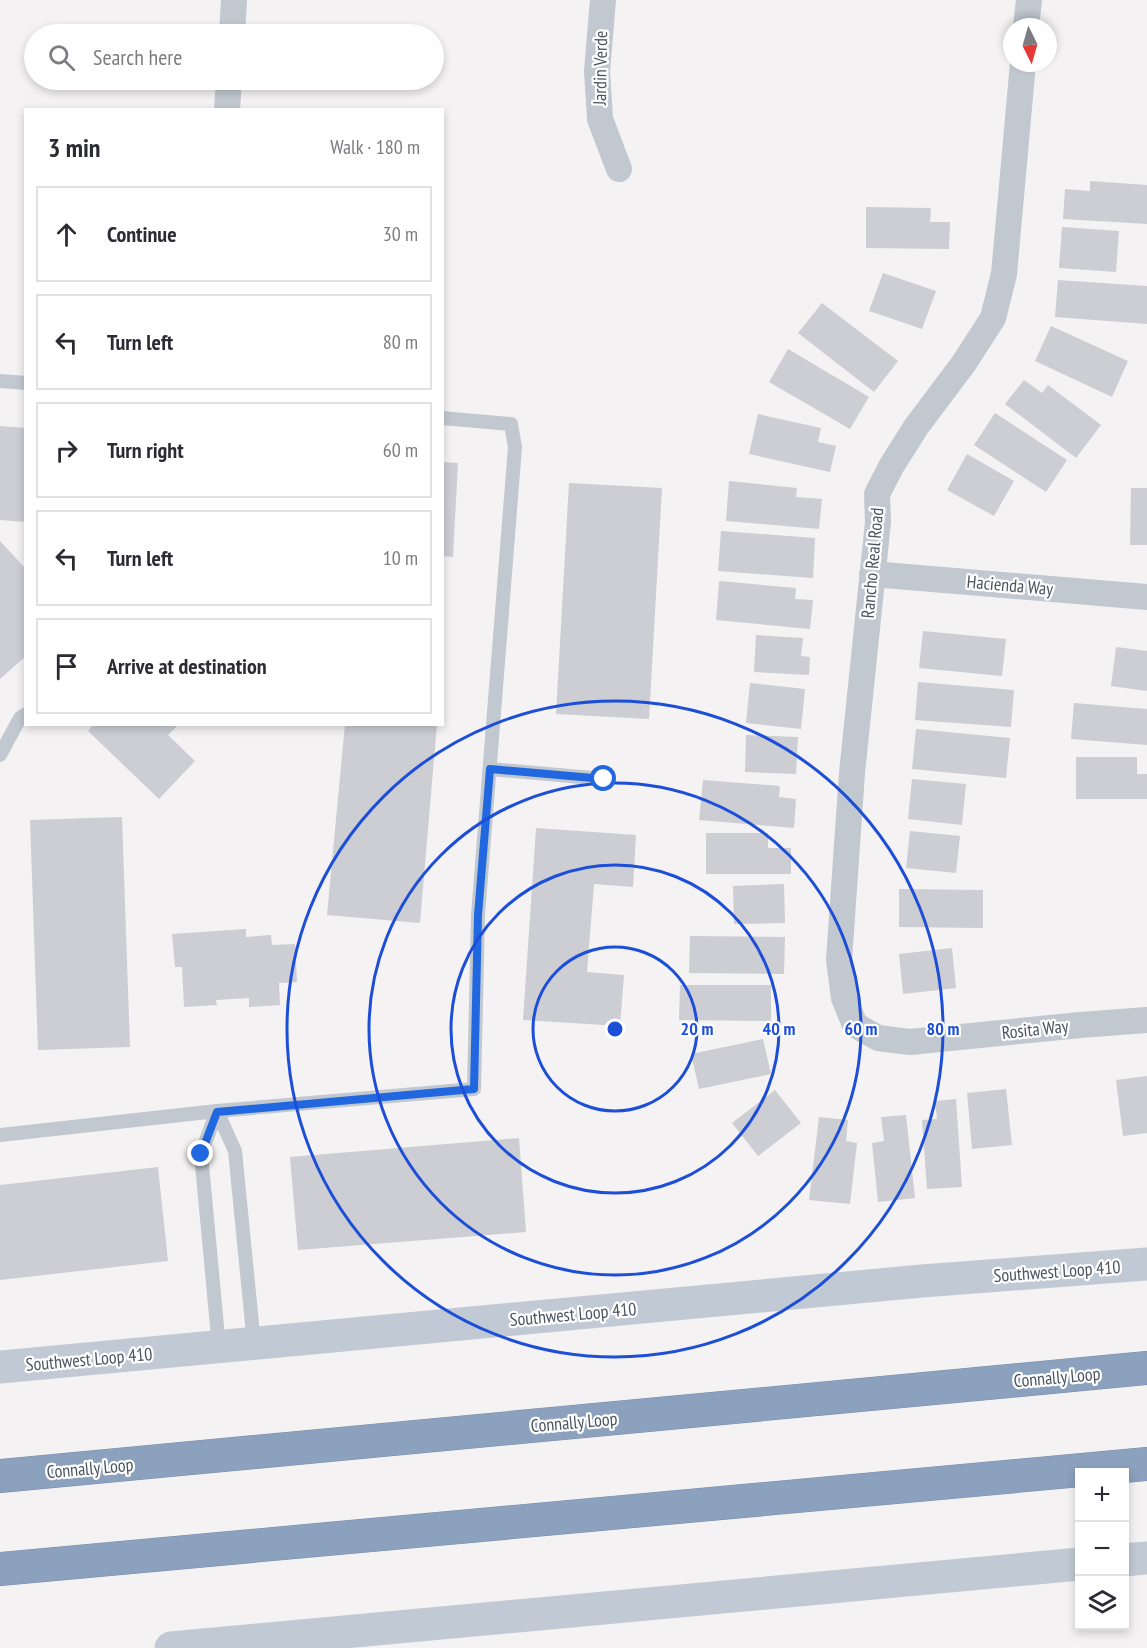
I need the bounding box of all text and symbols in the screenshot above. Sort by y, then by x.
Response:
north arrow [1003,18,1057,72]
search box [24,24,444,90]
street label: Jardin Verde [588,31,612,106]
icon: search [45,41,78,74]
text: Search here [93,43,182,71]
text: 3 min [48,131,101,164]
text: Walk · 180 m [330,134,420,160]
icon: ahead [50,218,83,251]
text: Continue [107,220,177,248]
text: 30 m [383,221,418,247]
icon: left [50,326,83,359]
text: Turn left [107,328,173,356]
text: 80 m [383,329,418,355]
icon: right [50,434,83,467]
text: Turn right [107,436,184,464]
text: 60 m [383,437,418,463]
street label: Rancho Real Road [856,507,888,619]
icon: left [50,542,83,575]
text: Turn left [107,544,173,572]
text: 10 m [383,545,418,571]
street label: Hacienda Way [966,570,1054,600]
icon: arrive [50,650,83,683]
text: Arrive at destination [107,652,267,680]
route start [590,765,616,791]
street label: Rosita Way [1001,1014,1070,1044]
text: 20 m [681,1017,713,1040]
text: 40 m [763,1017,795,1040]
text: 60 m [845,1017,877,1040]
text: 80 m [927,1017,959,1040]
centre of rings [605,1019,625,1039]
route end [187,1140,213,1166]
street label: Southwest Loop 410 [993,1255,1121,1287]
street label: Southwest Loop 410 [509,1297,637,1331]
street label: Southwest Loop 410 [25,1342,153,1376]
street label: Connally Loop [1013,1362,1102,1392]
street label: Connally Loop [530,1407,619,1437]
street label: Connally Loop [46,1453,135,1483]
map controls [1075,1468,1129,1630]
button: + [1075,1468,1129,1522]
button: − [1075,1522,1129,1576]
button: layers [1075,1576,1129,1630]

